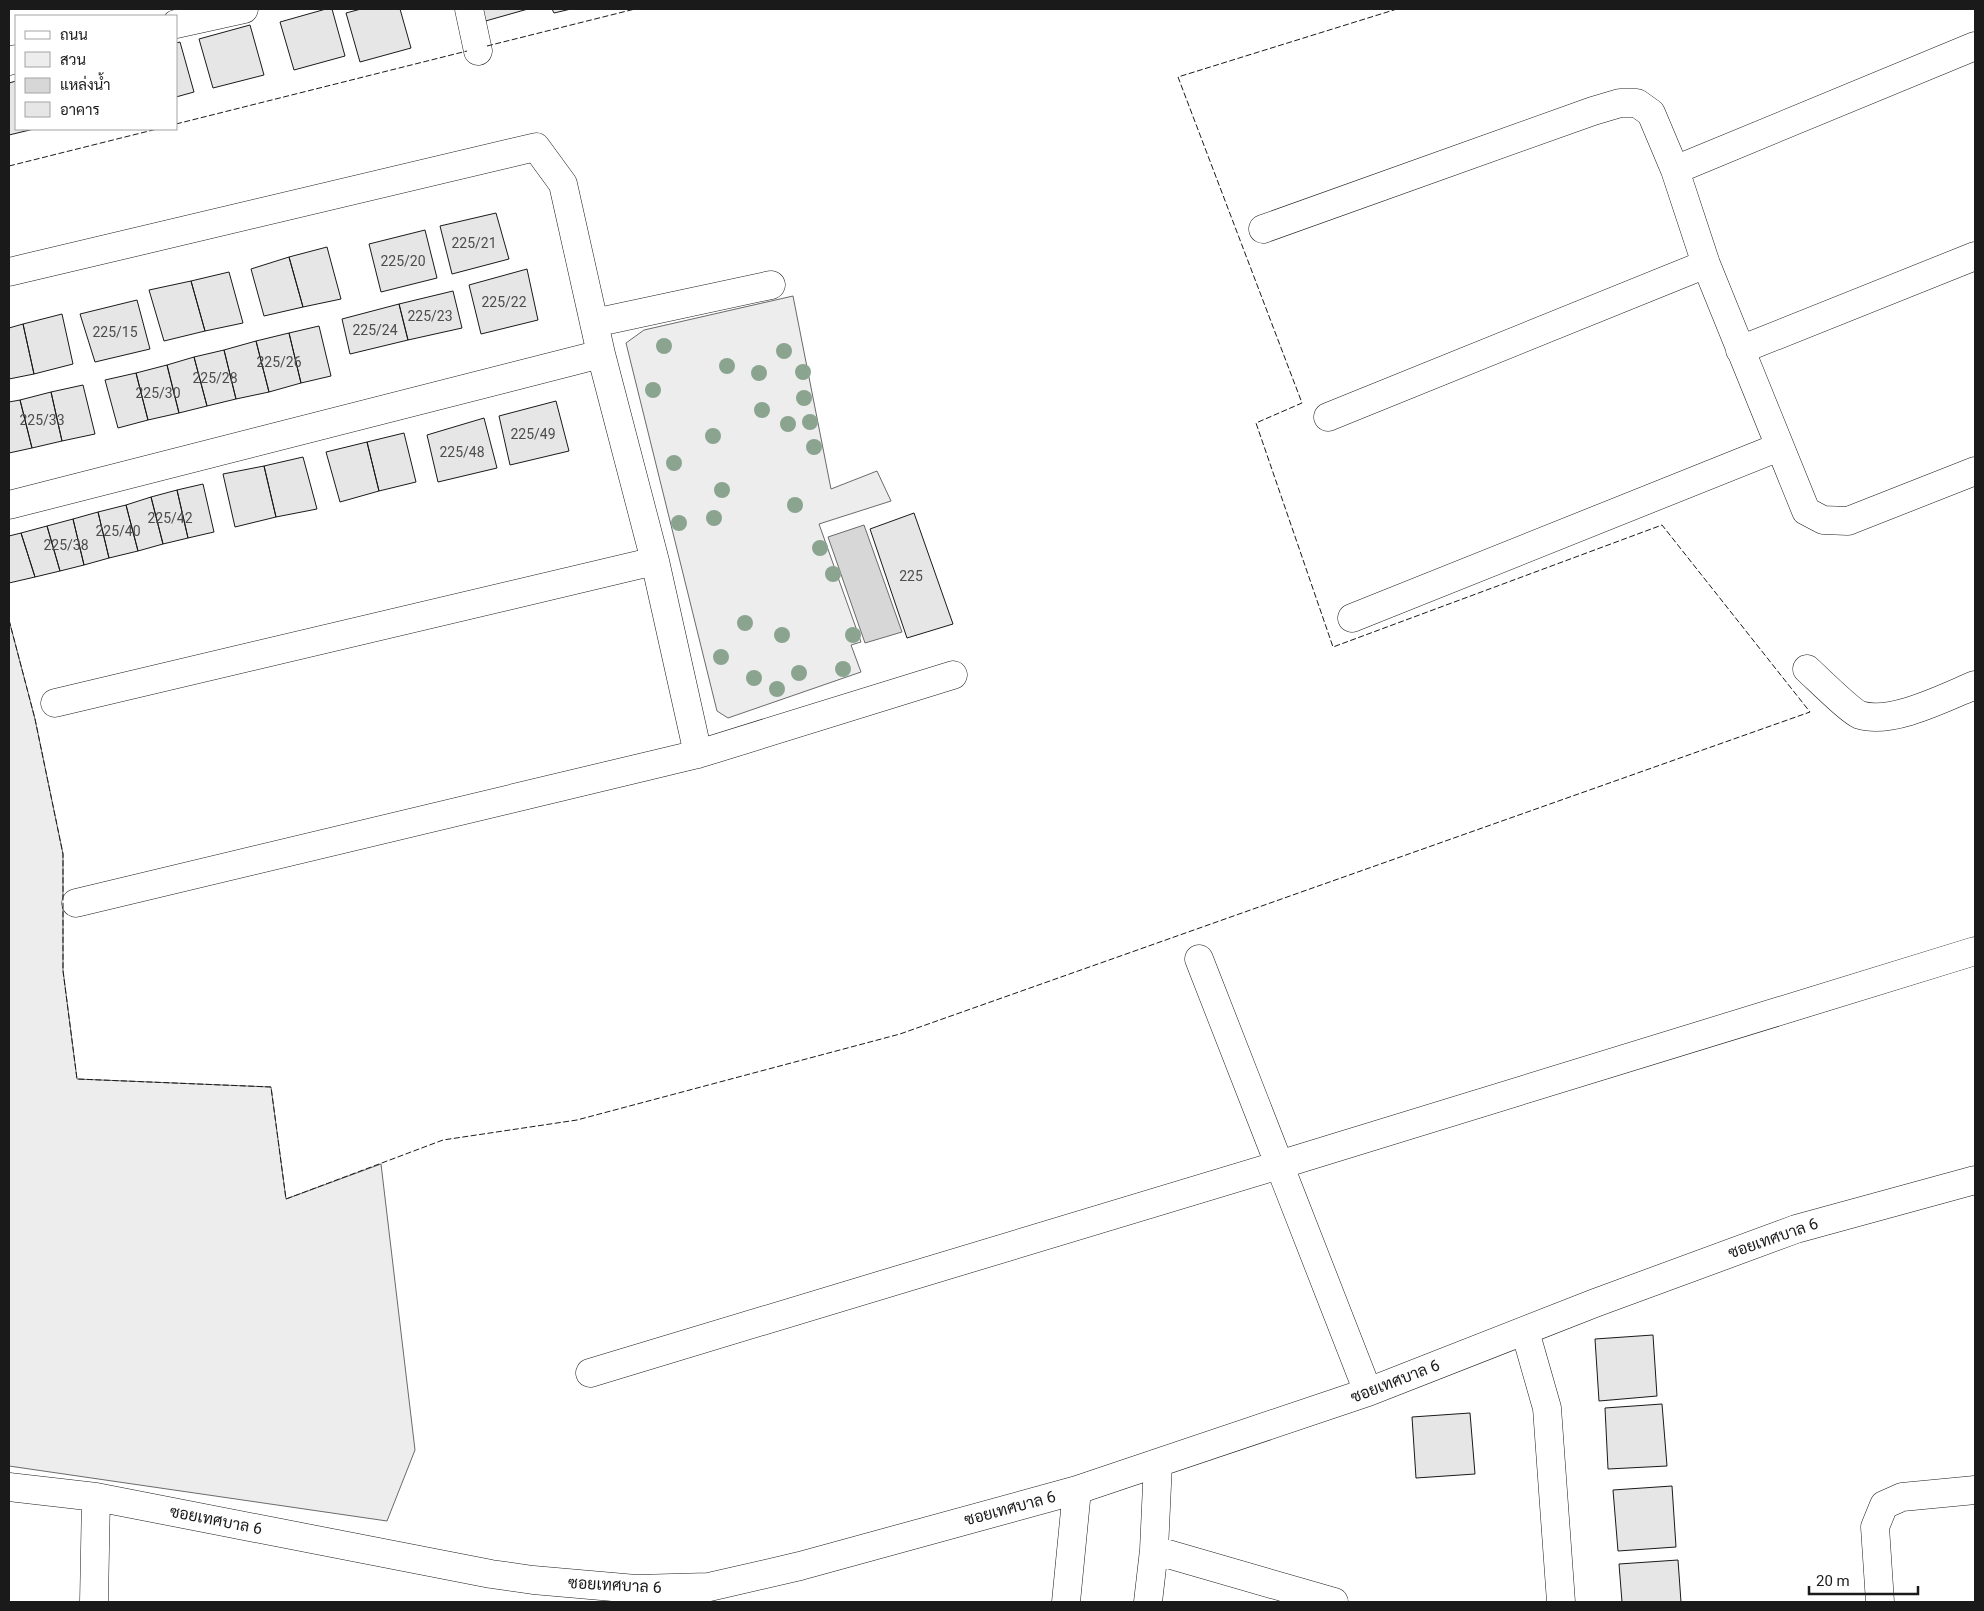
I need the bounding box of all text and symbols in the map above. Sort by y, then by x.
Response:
legend [15,15,178,130]
text: ถนน [60,26,88,44]
text: สวน [60,51,86,69]
text: แหล่งน้ำ [60,72,111,94]
text: อาคาร [60,101,100,119]
house number: 225/21 [451,235,497,251]
house number: 225/20 [380,253,426,269]
house number: 225/22 [481,294,527,310]
house number: 225/23 [407,308,453,324]
house number: 225/24 [352,322,398,338]
house number: 225/15 [92,324,138,340]
house number: 225/26 [256,354,302,370]
house number: 225/28 [192,370,238,386]
house number: 225/30 [135,385,181,401]
house number: 225/33 [19,412,65,428]
house number: 225/49 [510,426,556,442]
house number: 225/48 [439,444,485,460]
house number: 225/42 [147,510,193,526]
house number: 225/40 [95,523,141,539]
house number: 225/38 [43,537,89,553]
house number: 225 [899,568,923,584]
street label: ซอยเทศบาล 6 [1726,1214,1820,1262]
street label: ซอยเทศบาล 6 [1348,1355,1442,1407]
street label: ซอยเทศบาล 6 [962,1487,1058,1529]
street label: ซอยเทศบาล 6 [168,1502,264,1538]
scale bar [1809,1564,1918,1596]
text: 20 m [1816,1572,1850,1590]
street label: ซอยเทศบาล 6 [568,1573,662,1597]

